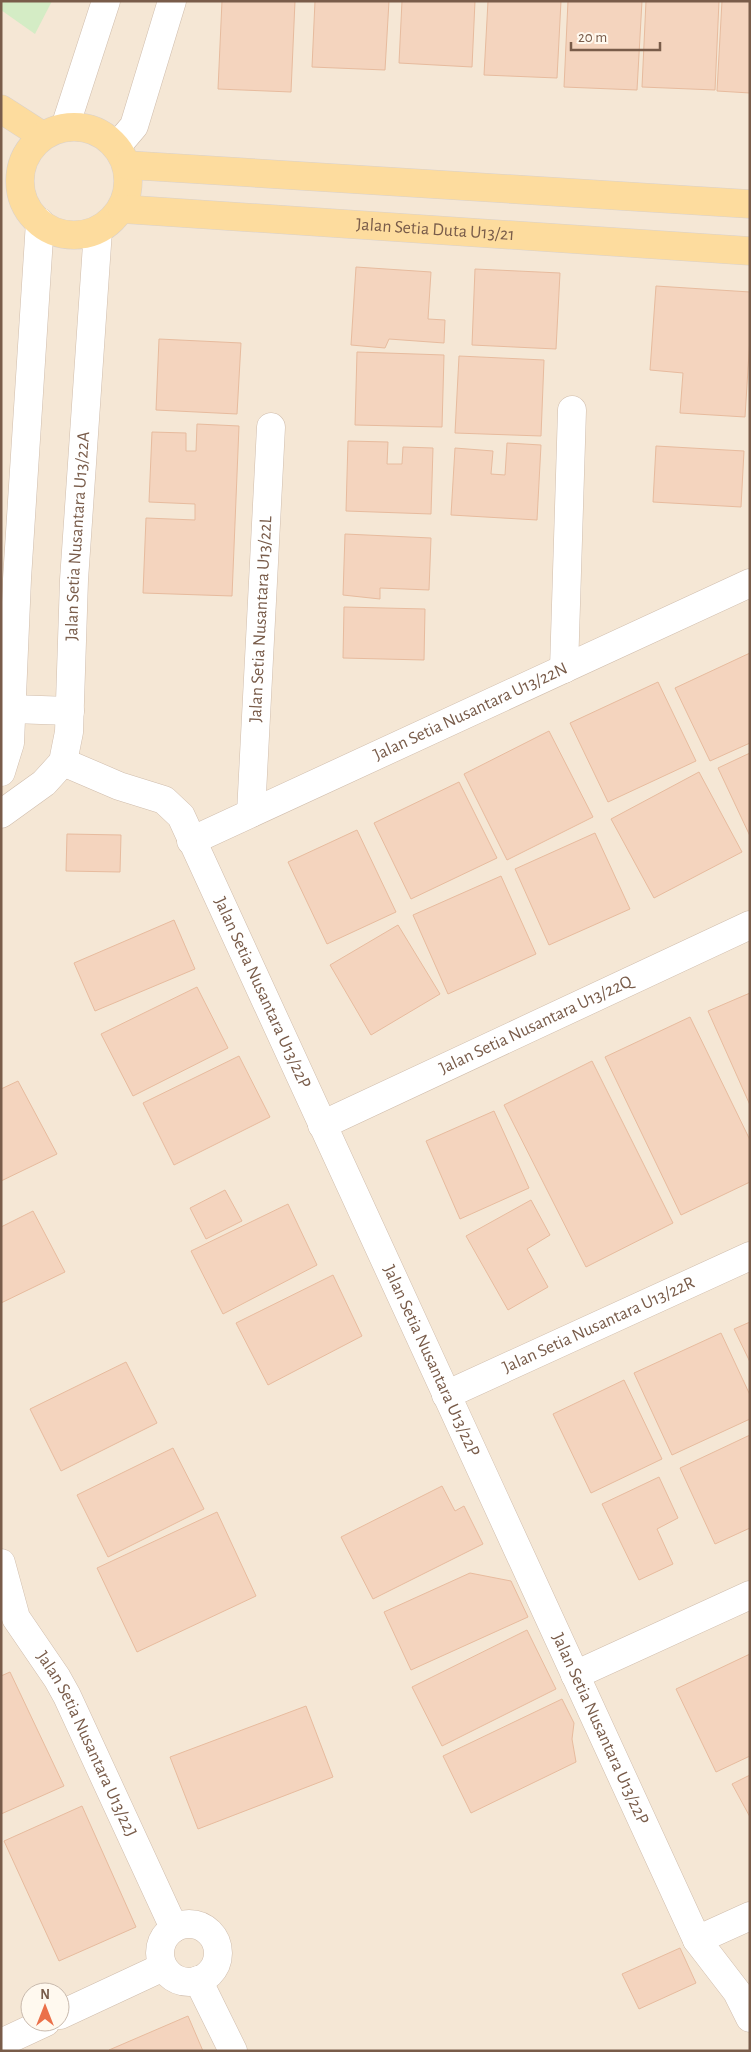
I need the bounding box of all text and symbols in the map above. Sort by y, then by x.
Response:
scale bar [571,20,660,52]
text: 20 m [578,30,607,45]
street label: Jalan Setia Duta U13/21 [356,216,515,244]
street label: Jalan Setia Nusantara U13/22A [63,430,93,641]
street label: Jalan Setia Nusantara U13/22L [247,515,275,723]
street label: Jalan Setia Nusantara U13/22N [371,659,570,764]
street label: Jalan Setia Nusantara U13/22P [211,894,314,1091]
street label: Jalan Setia Nusantara U13/22Q [437,971,637,1078]
street label: Jalan Setia Nusantara U13/22P [379,1262,483,1459]
street label: Jalan Setia Nusantara U13/22R [500,1273,698,1377]
street label: Jalan Setia Nusantara U13/22P [548,1631,652,1827]
street label: Jalan Setia Nusantara U13/22J [33,1648,140,1840]
north arrow [20,1982,70,2032]
text: N [40,1988,50,2002]

